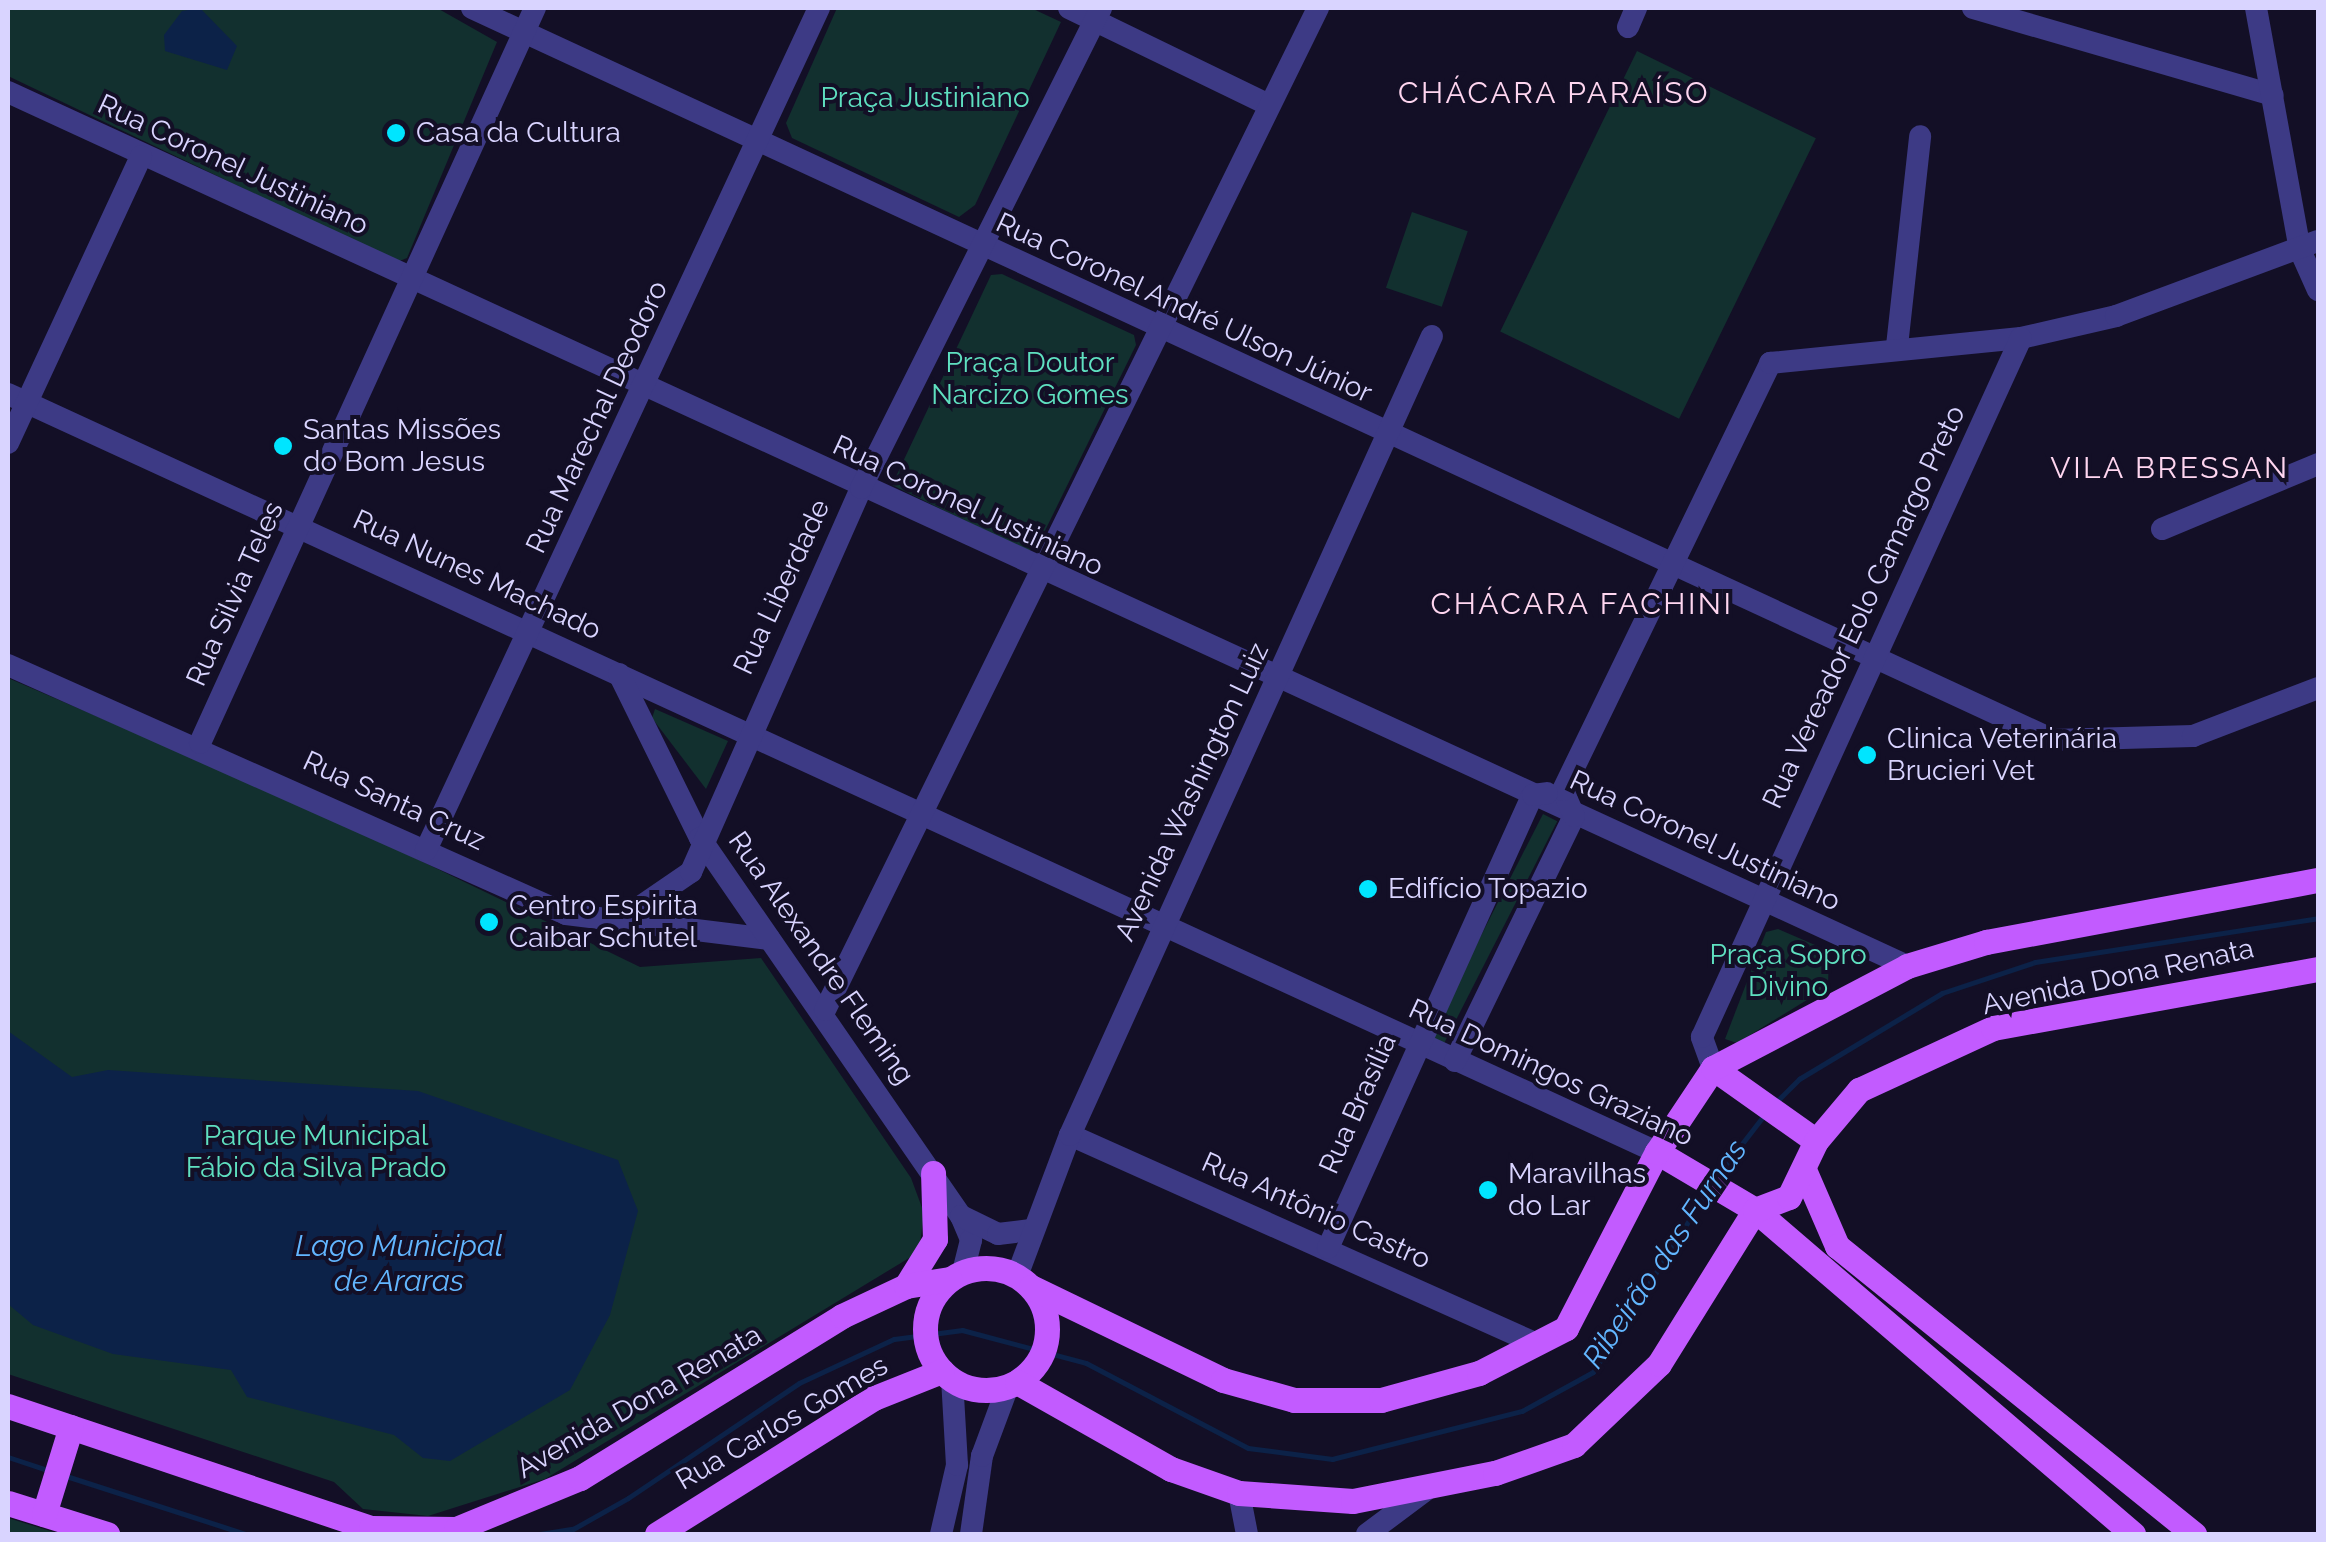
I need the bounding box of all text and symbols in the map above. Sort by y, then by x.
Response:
district label: CHÁCARA PARAÍSO [1397,75,1711,111]
park label: Praça Justiniano [820,81,1030,115]
street label: Rua Coronel Justiniano [92,87,374,243]
place label: Casa da Cultura [416,116,621,150]
marker: Casa da Cultura [385,122,407,144]
street label: Rua Coronel André Ulson Júnior [990,205,1378,411]
street label: Rua Marechal Deodoro [519,275,675,559]
park label: Praça Doutor Narcizo Gomes [931,346,1129,412]
street label: Rua Vereador Eolo Camargo Preto [1755,399,1973,815]
place label: Santas Missões do Bom Jesus [303,413,501,479]
street label: Rua Coronel Justiniano [827,428,1109,584]
marker: Santas Missões do Bom Jesus [272,435,294,457]
district label: VILA BRESSAN [2050,450,2290,486]
street label: Rua Liberdade [727,494,837,680]
street label: Rua Silvia Teles [179,496,291,692]
street label: Rua Nunes Machado [348,503,606,647]
district label: CHÁCARA FACHINI [1430,586,1734,622]
street label: Avenida Washington Luiz [1108,637,1276,947]
place label: Clinica Veterinária Brucieri Vet [1887,722,2118,788]
street label: Rua Santa Cruz [298,744,490,858]
marker: Clinica Veterinária Brucieri Vet [1856,744,1878,766]
street label: Rua Coronel Justiniano [1564,763,1846,919]
street label: Rua Alexandre Fleming [721,825,921,1091]
place label: Edifício Topazio [1388,872,1588,906]
marker: Edifício Topazio [1357,878,1379,900]
place label: Centro Espirita Caibar Schutel [509,889,698,955]
marker: Centro Espirita Caibar Schutel [478,911,500,933]
street label: Avenida Dona Renata [1979,932,2257,1022]
park label: Praça Sopro Divino [1709,938,1867,1004]
street label: Rua Domingos Graziano [1404,992,1698,1154]
street label: Rua Brasília [1312,1029,1404,1179]
park label: Parque Municipal Fábio da Silva Prado [186,1119,446,1185]
water label: Ribeirão das Furnas [1575,1133,1755,1375]
street label: Rua Antônio Castro [1196,1145,1436,1277]
place label: Maravilhas do Lar [1508,1157,1646,1223]
marker: Maravilhas do Lar [1477,1179,1499,1201]
water label: Lago Municipal de Araras [295,1228,503,1298]
street label: Avenida Dona Renata [511,1318,767,1486]
street label: Rua Carlos Gomes [670,1349,894,1497]

